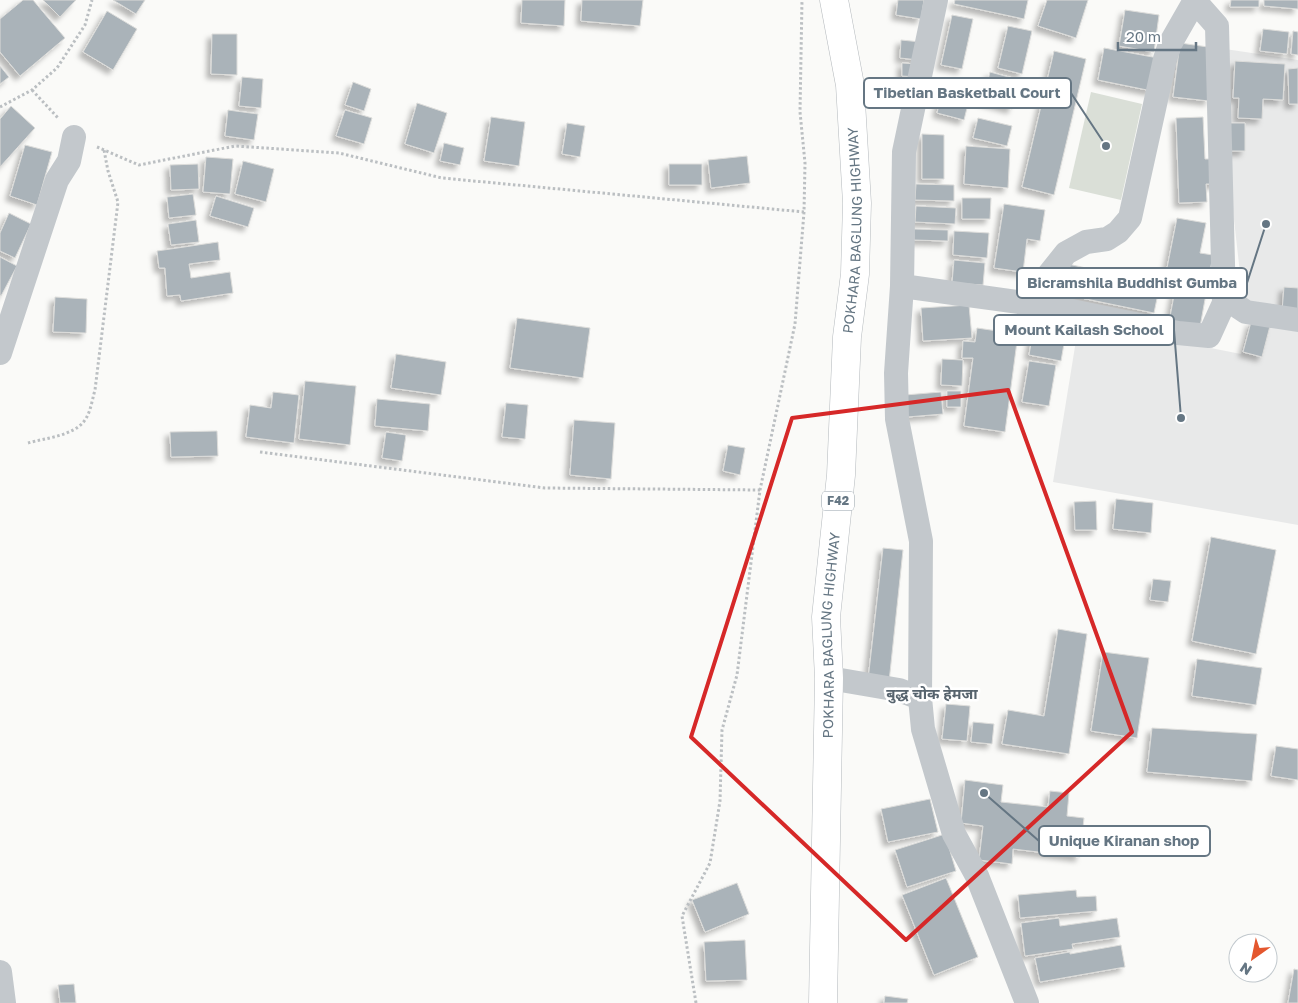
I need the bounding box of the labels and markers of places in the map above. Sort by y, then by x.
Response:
callout: Tibetian Basketball Court [864,78,1071,108]
callout: Bicramshila Buddhist Gumba [1017,268,1247,298]
callout: Mount Kailash School [994,315,1174,345]
callout: Unique Kiranan shop [1039,826,1210,856]

